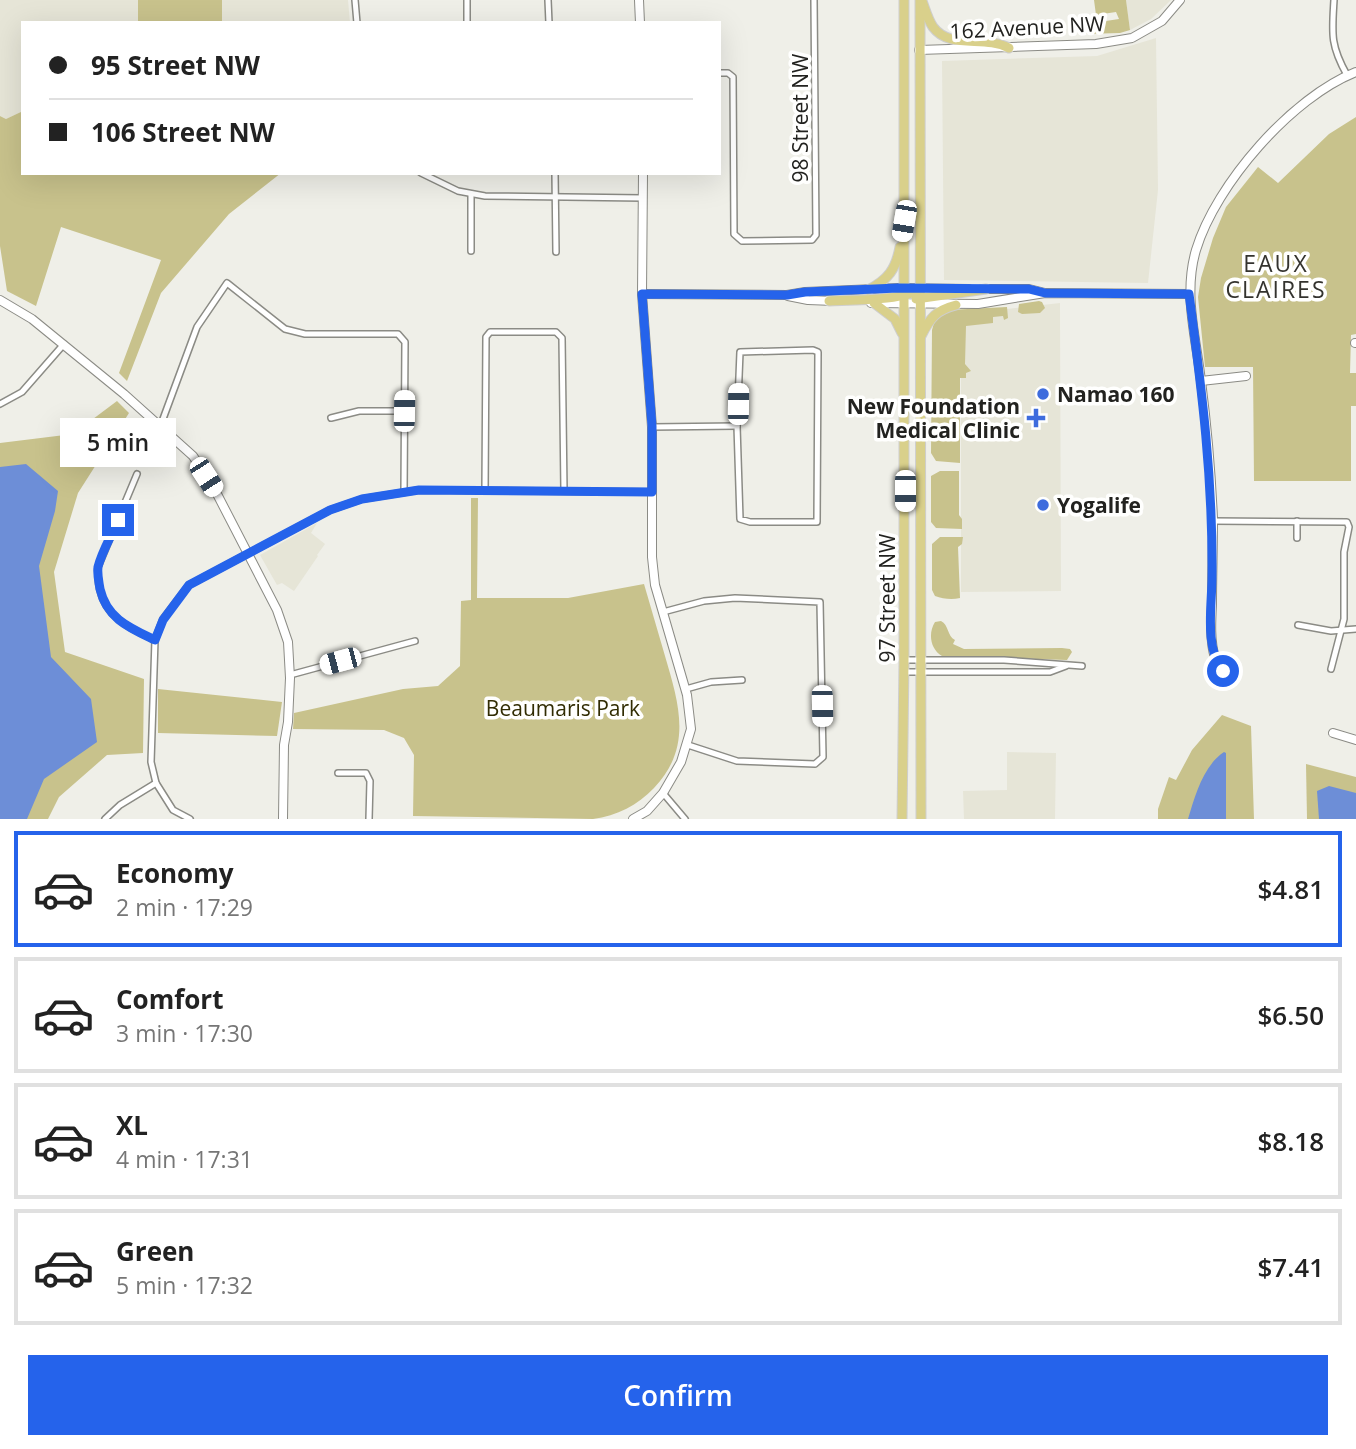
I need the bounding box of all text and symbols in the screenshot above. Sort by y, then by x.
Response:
street label: 162 Avenue NW [949,9,1106,45]
text: 95 Street NW [91,47,260,83]
street label: 98 Street NW [786,53,814,182]
text: 106 Street NW [91,114,275,150]
car [891,198,918,244]
district label: EAUX CLAIRES [1225,247,1327,305]
place label: Namao 160 [1057,380,1175,408]
car [728,383,749,425]
marker: Namao 160 [1035,386,1051,402]
car [394,390,415,432]
place label: New Foundation Medical Clinic [847,392,1020,444]
marker: New Foundation Medical Clinic [1026,408,1046,428]
callout: 5 min [60,419,176,468]
text: 5 min [87,426,149,458]
car [186,454,227,500]
car [895,470,916,512]
place label: Yogalife [1057,491,1141,519]
marker: Yogalife [1035,497,1051,513]
route end [102,504,134,536]
street label: 97 Street NW [873,533,901,662]
car [317,645,364,677]
route start [1207,655,1239,687]
car [812,685,833,727]
park label: Beaumaris Park [486,694,640,722]
text: Economy [116,855,234,891]
icon: car [32,858,95,921]
text: $4.81 [1257,871,1324,907]
text: 2 min · 17:29 [116,891,253,923]
text: Comfort [116,981,223,1017]
icon: car [32,984,95,1047]
text: $6.50 [1257,997,1324,1033]
text: 3 min · 17:30 [116,1017,253,1049]
text: XL [116,1107,148,1143]
icon: car [32,1110,95,1173]
text: $8.18 [1257,1123,1324,1159]
text: 4 min · 17:31 [116,1143,253,1175]
text: Green [116,1233,194,1269]
icon: car [32,1236,95,1299]
text: $7.41 [1257,1249,1324,1285]
text: 5 min · 17:32 [116,1269,253,1301]
button: Confirm [28,1355,1328,1435]

